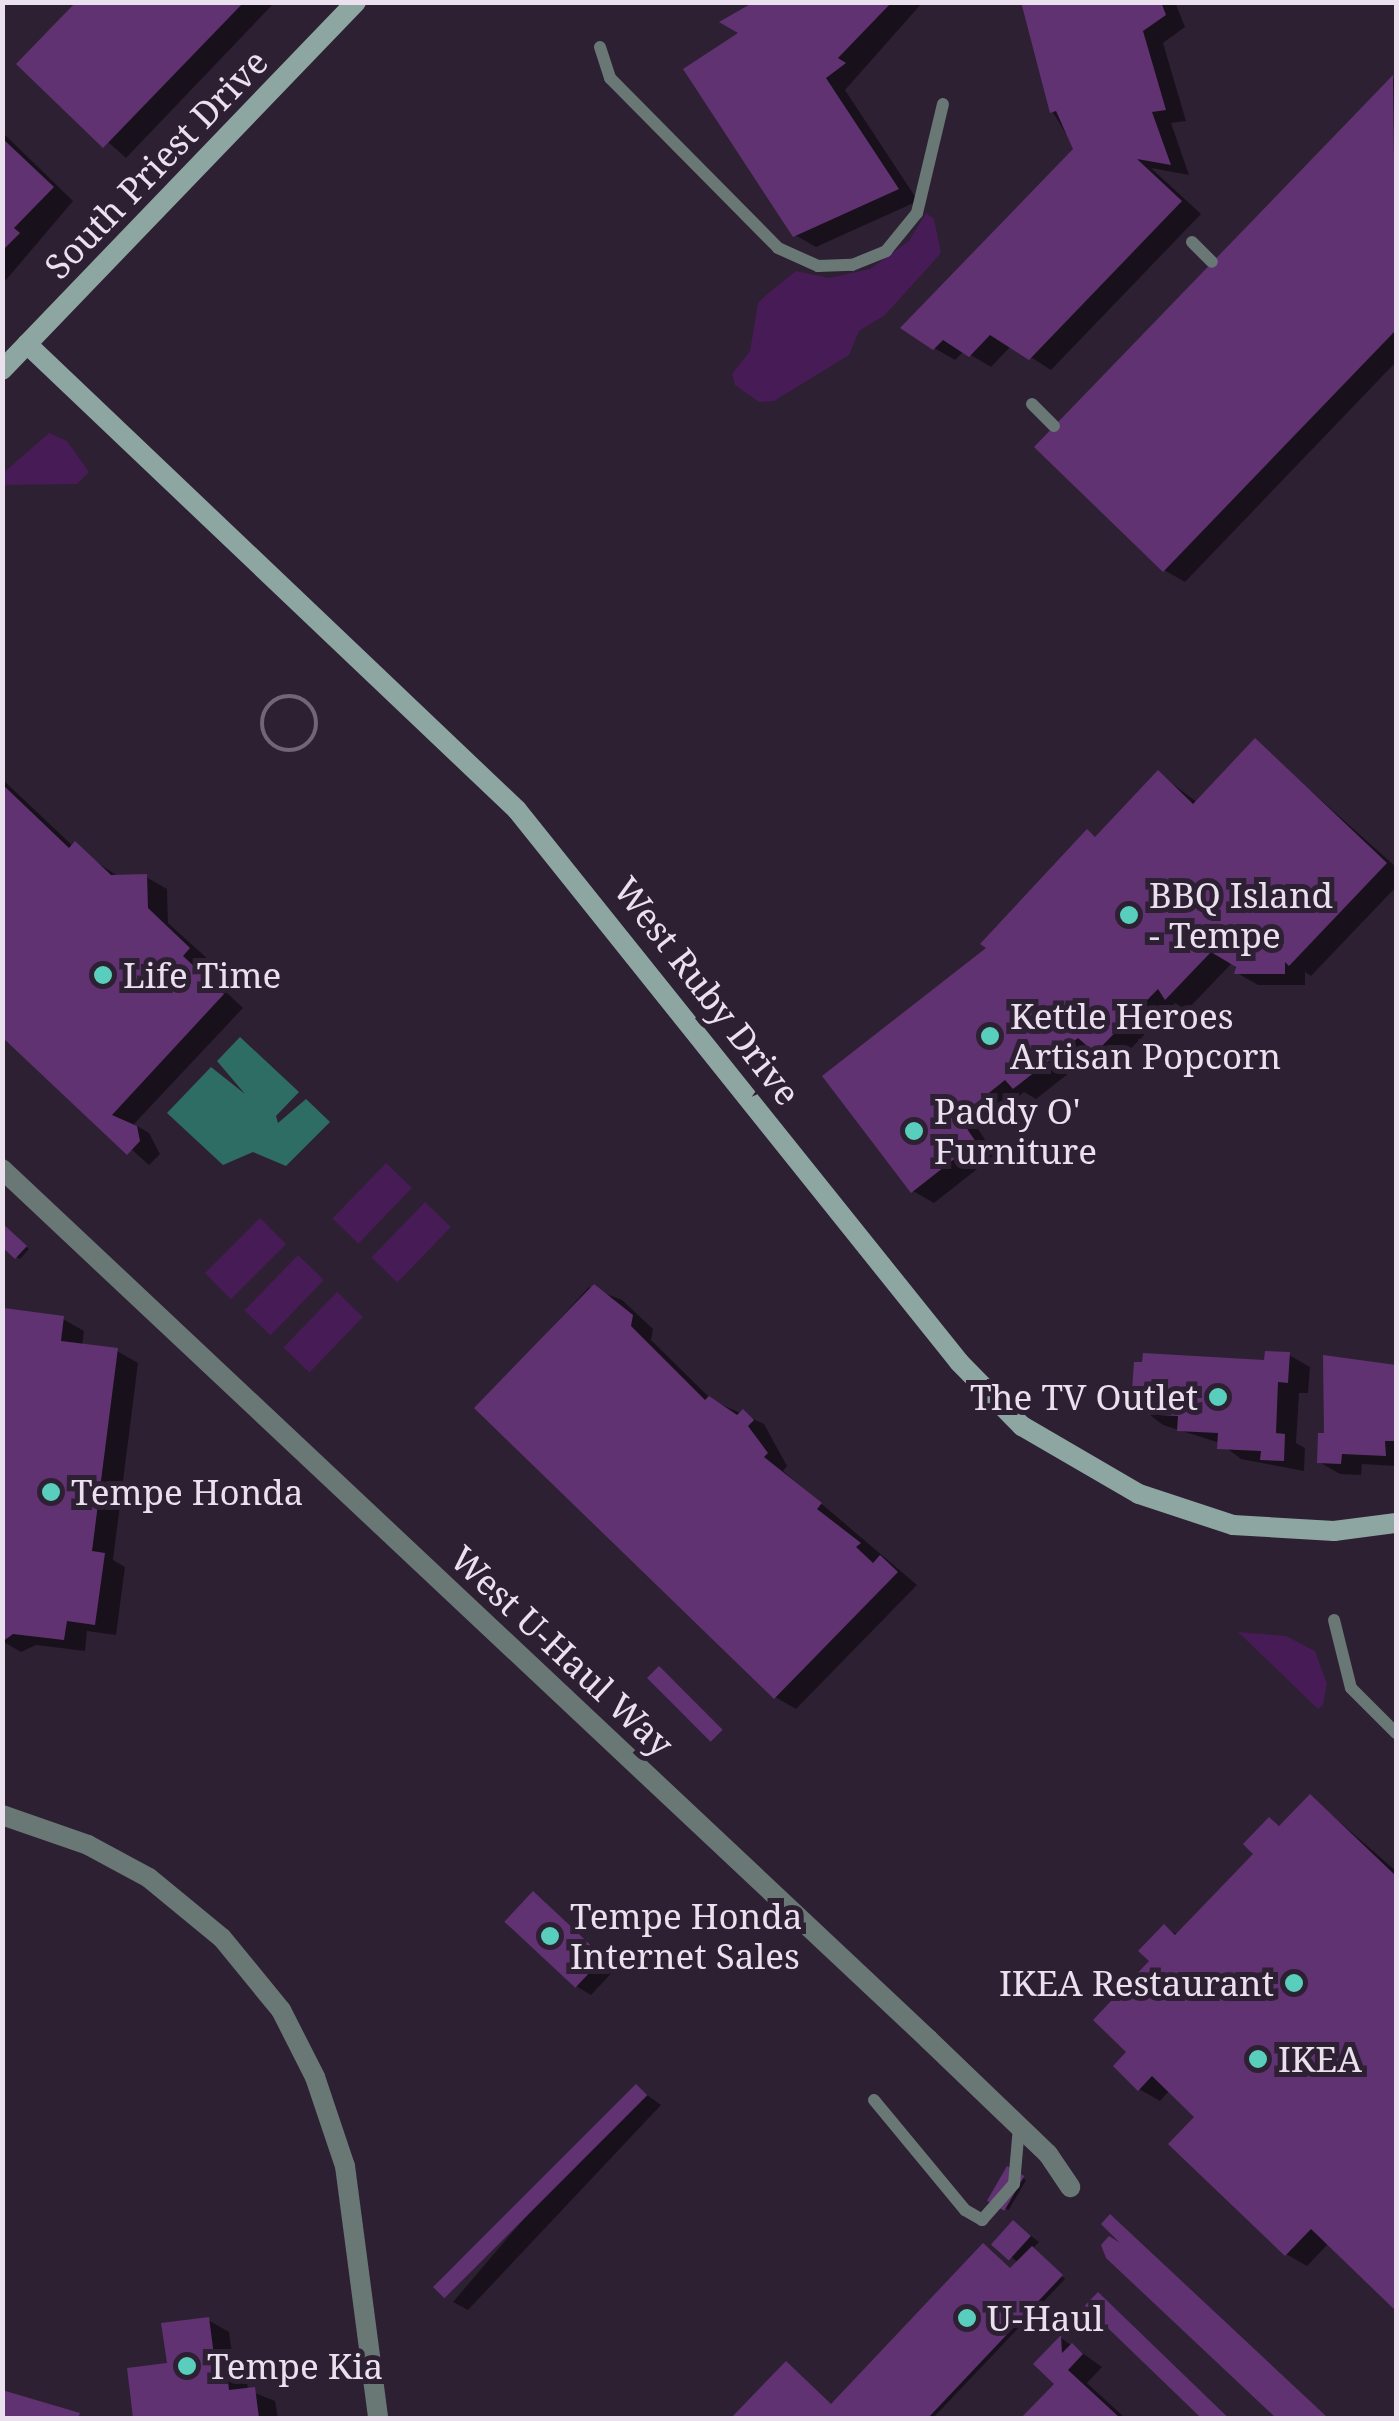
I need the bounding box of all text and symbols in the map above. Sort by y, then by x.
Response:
street label: South Priest Drive [36,41,276,287]
street label: West Ruby Drive [605,869,809,1113]
place label: BBQ Island - Tempe [1149,874,1333,956]
marker: BBQ Island - Tempe [1118,904,1140,926]
place label: Life Time [123,954,281,996]
marker: Life Time [92,964,114,986]
place label: Kettle Heroes Artisan Popcorn [1010,995,1281,1077]
marker: Kettle Heroes Artisan Popcorn [979,1025,1001,1047]
place label: Paddy O' Furniture [934,1090,1097,1172]
marker: Paddy O' Furniture [903,1120,925,1142]
place label: The TV Outlet [970,1376,1198,1418]
marker: The TV Outlet [1207,1386,1229,1408]
place label: Tempe Honda [71,1471,304,1513]
marker: Tempe Honda [40,1481,62,1503]
street label: West U-Haul Way [442,1537,682,1765]
place label: Tempe Honda Internet Sales [570,1895,803,1977]
marker: Tempe Honda Internet Sales [539,1925,561,1947]
place label: IKEA Restaurant [999,1962,1274,2004]
marker: IKEA Restaurant [1283,1972,1305,1994]
place label: IKEA [1278,2038,1362,2080]
marker: IKEA [1247,2048,1269,2070]
place label: U-Haul [987,2297,1103,2339]
marker: U-Haul [956,2307,978,2329]
place label: Tempe Kia [207,2345,383,2387]
marker: Tempe Kia [176,2355,198,2377]

